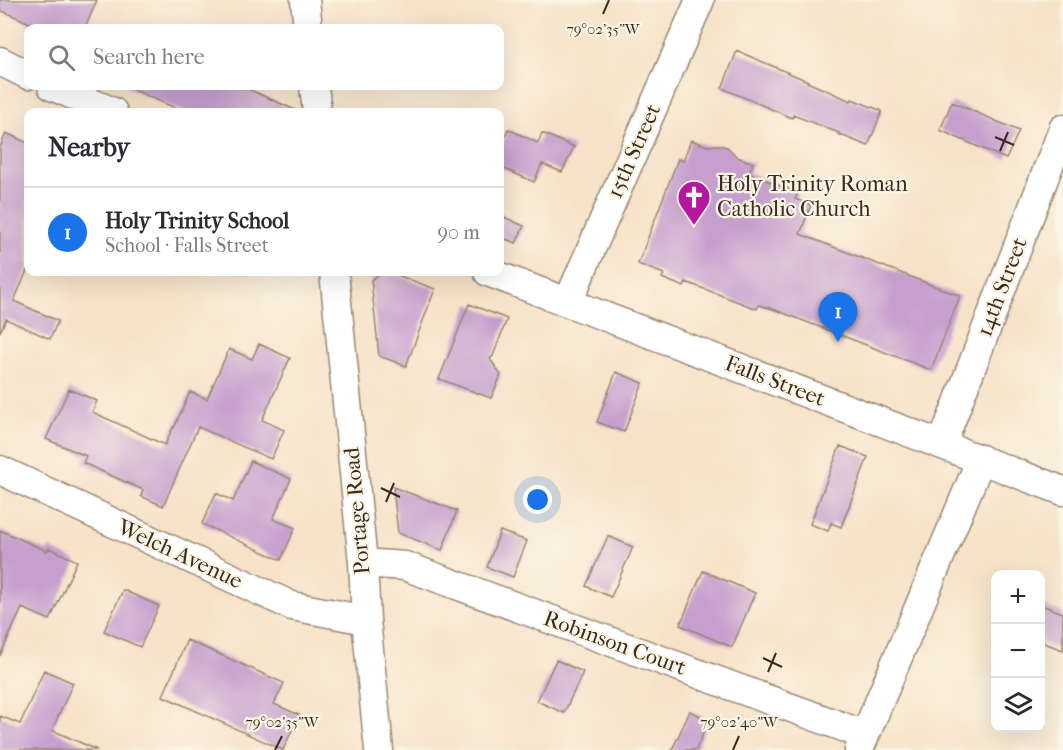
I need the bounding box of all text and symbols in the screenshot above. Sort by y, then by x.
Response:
text: 79°02'35"W [567,20,641,38]
search box [24,24,504,90]
icon: search [45,41,78,74]
text: Search here [93,44,205,70]
street label: 15th Street [602,100,666,202]
text: Nearby [48,132,130,163]
place label: Holy Trinity Roman Catholic Church [717,171,908,222]
church icon: Holy Trinity Roman Catholic Church [676,179,712,226]
text: Holy Trinity School [105,208,289,234]
text: 1 [64,221,71,244]
text: 90 m [438,221,480,244]
text: School · Falls Street [105,234,269,257]
street label: 14th Street [971,234,1033,340]
pin: 1 [818,292,858,342]
street label: Falls Street [721,350,829,412]
street label: Portage Road [338,445,376,576]
your location [523,485,552,514]
street label: Welch Avenue [113,513,247,594]
map controls [991,570,1045,732]
button: + [991,570,1045,624]
street label: Robinson Court [540,605,690,681]
button: − [991,624,1045,678]
button: layers [991,678,1045,732]
text: 79°02'35"W [246,713,320,731]
text: 79°02'40"W [700,713,779,731]

